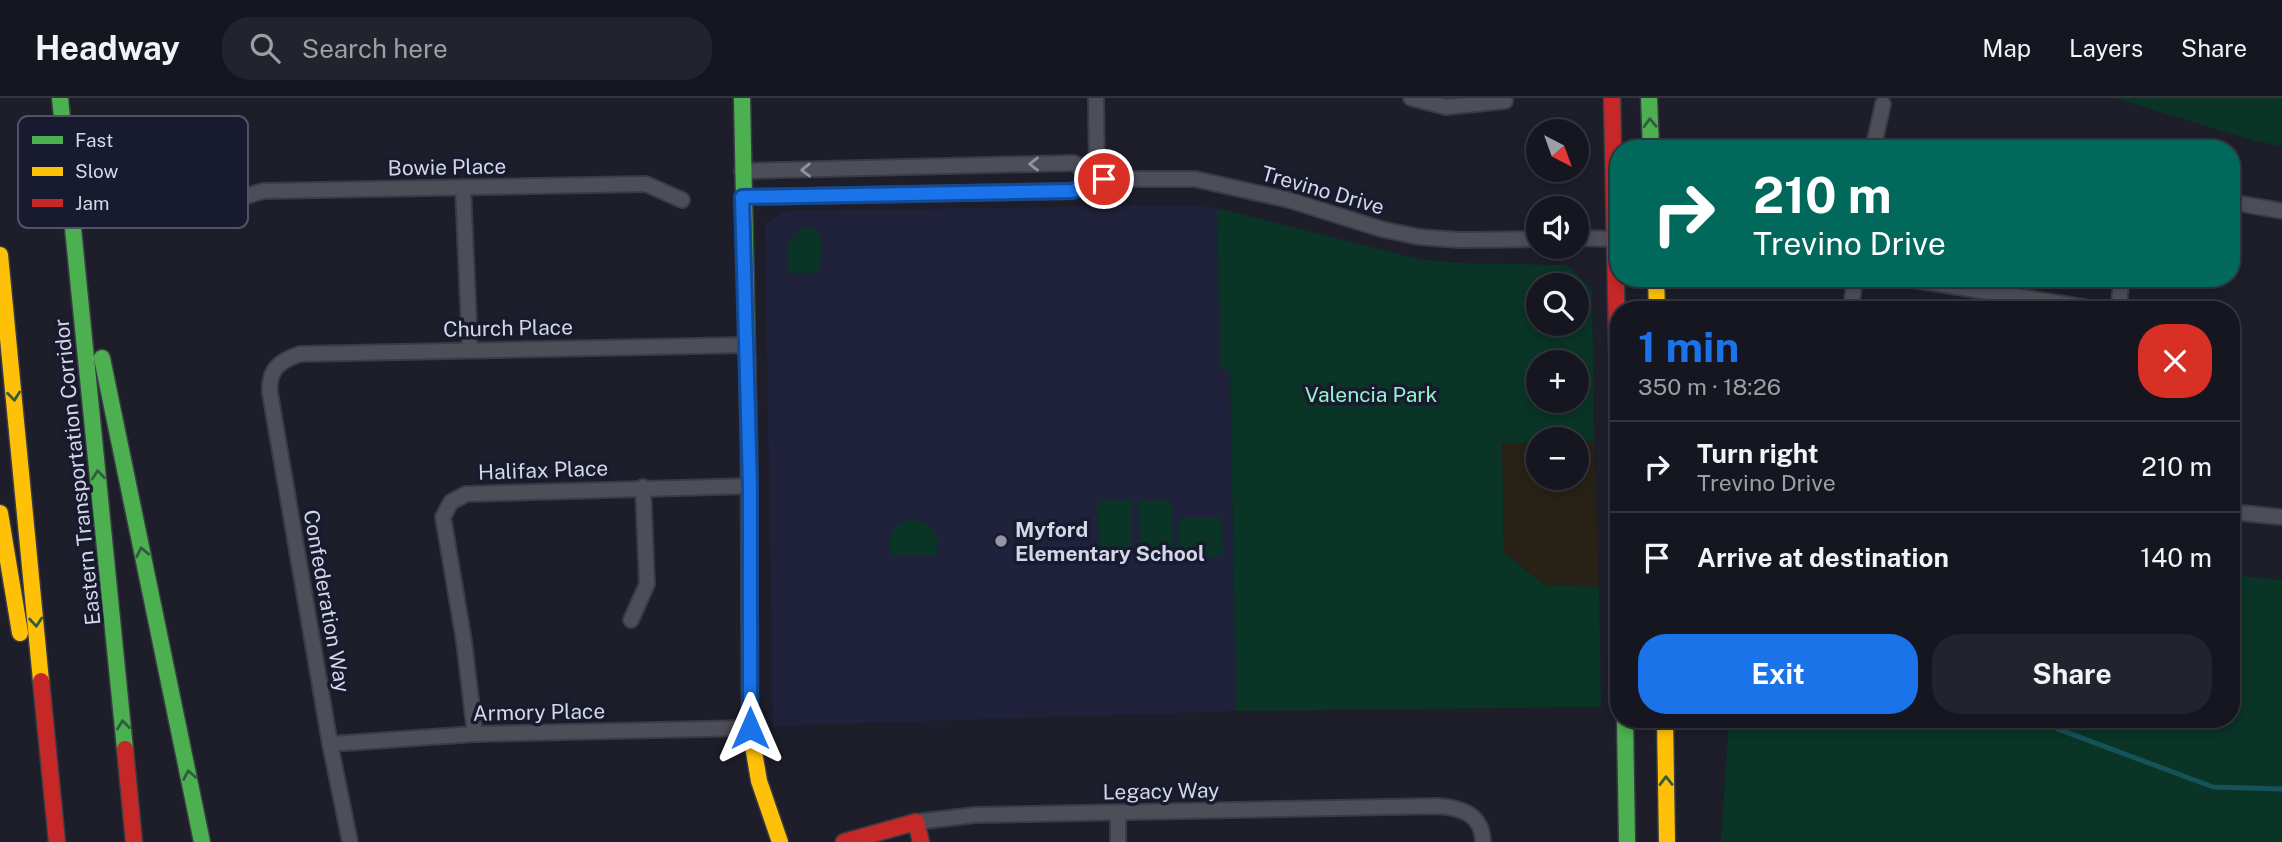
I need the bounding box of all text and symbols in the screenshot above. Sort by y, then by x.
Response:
search box [222,17,712,80]
text: Headway [35,29,180,67]
icon: search [246,29,284,67]
text: Search here [302,33,448,64]
text: Map [1982,34,2031,62]
text: Layers [2069,34,2143,62]
text: Share [2181,34,2247,62]
legend [18,116,248,228]
one-way arrow [1642,118,1657,129]
north arrow [1526,119,1589,182]
map controls [1526,119,1589,490]
text: Fast [75,129,113,151]
pin [1074,149,1134,209]
street label: Bowie Place [387,153,507,181]
one-way arrow [1028,156,1039,171]
text: Slow [75,160,119,182]
icon: arrive [1085,160,1123,198]
street label: Trevino Drive [1259,161,1387,219]
one-way arrow [801,162,811,178]
text: 210 m [1753,166,1892,224]
icon: right [1638,168,1729,259]
text: Jam [75,192,109,214]
button: sound [1526,196,1589,259]
text: Trevino Drive [1753,225,1946,262]
button: search [1526,273,1589,336]
street label: Church Place [443,314,573,342]
street label: Eastern Transportation Corridor [48,317,106,627]
text: 1 min [1638,322,1739,371]
button: close [2138,324,2212,398]
button: + [1526,350,1589,413]
text: 350 m · 18:26 [1638,373,1781,400]
park label: Valencia Park [1305,382,1438,407]
one-way arrow [7,390,22,402]
button: − [1526,427,1589,490]
text: Turn right [1697,438,1819,469]
icon: right [1638,448,1676,486]
text: 210 m [2141,451,2212,482]
street label: Halifax Place [477,455,609,485]
one-way arrow [91,469,106,480]
text: Trevino Drive [1697,469,1836,496]
street label: Confederation Way [299,508,355,694]
place label: Myford Elementary School [1015,517,1205,566]
marker: Myford Elementary School [993,533,1009,549]
icon: arrive [1638,539,1676,577]
text: Arrive at destination [1697,542,1949,573]
text: 140 m [2140,542,2212,573]
one-way arrow [136,546,151,558]
one-way arrow [28,617,43,628]
button: Exit [1638,634,1918,714]
button: Share [1932,634,2212,714]
position arrow [713,691,787,765]
street label: Armory Place [473,698,605,726]
one-way arrow [116,720,131,731]
one-way arrow [182,769,197,781]
one-way arrow [1658,775,1673,786]
street label: Legacy Way [1103,777,1219,805]

